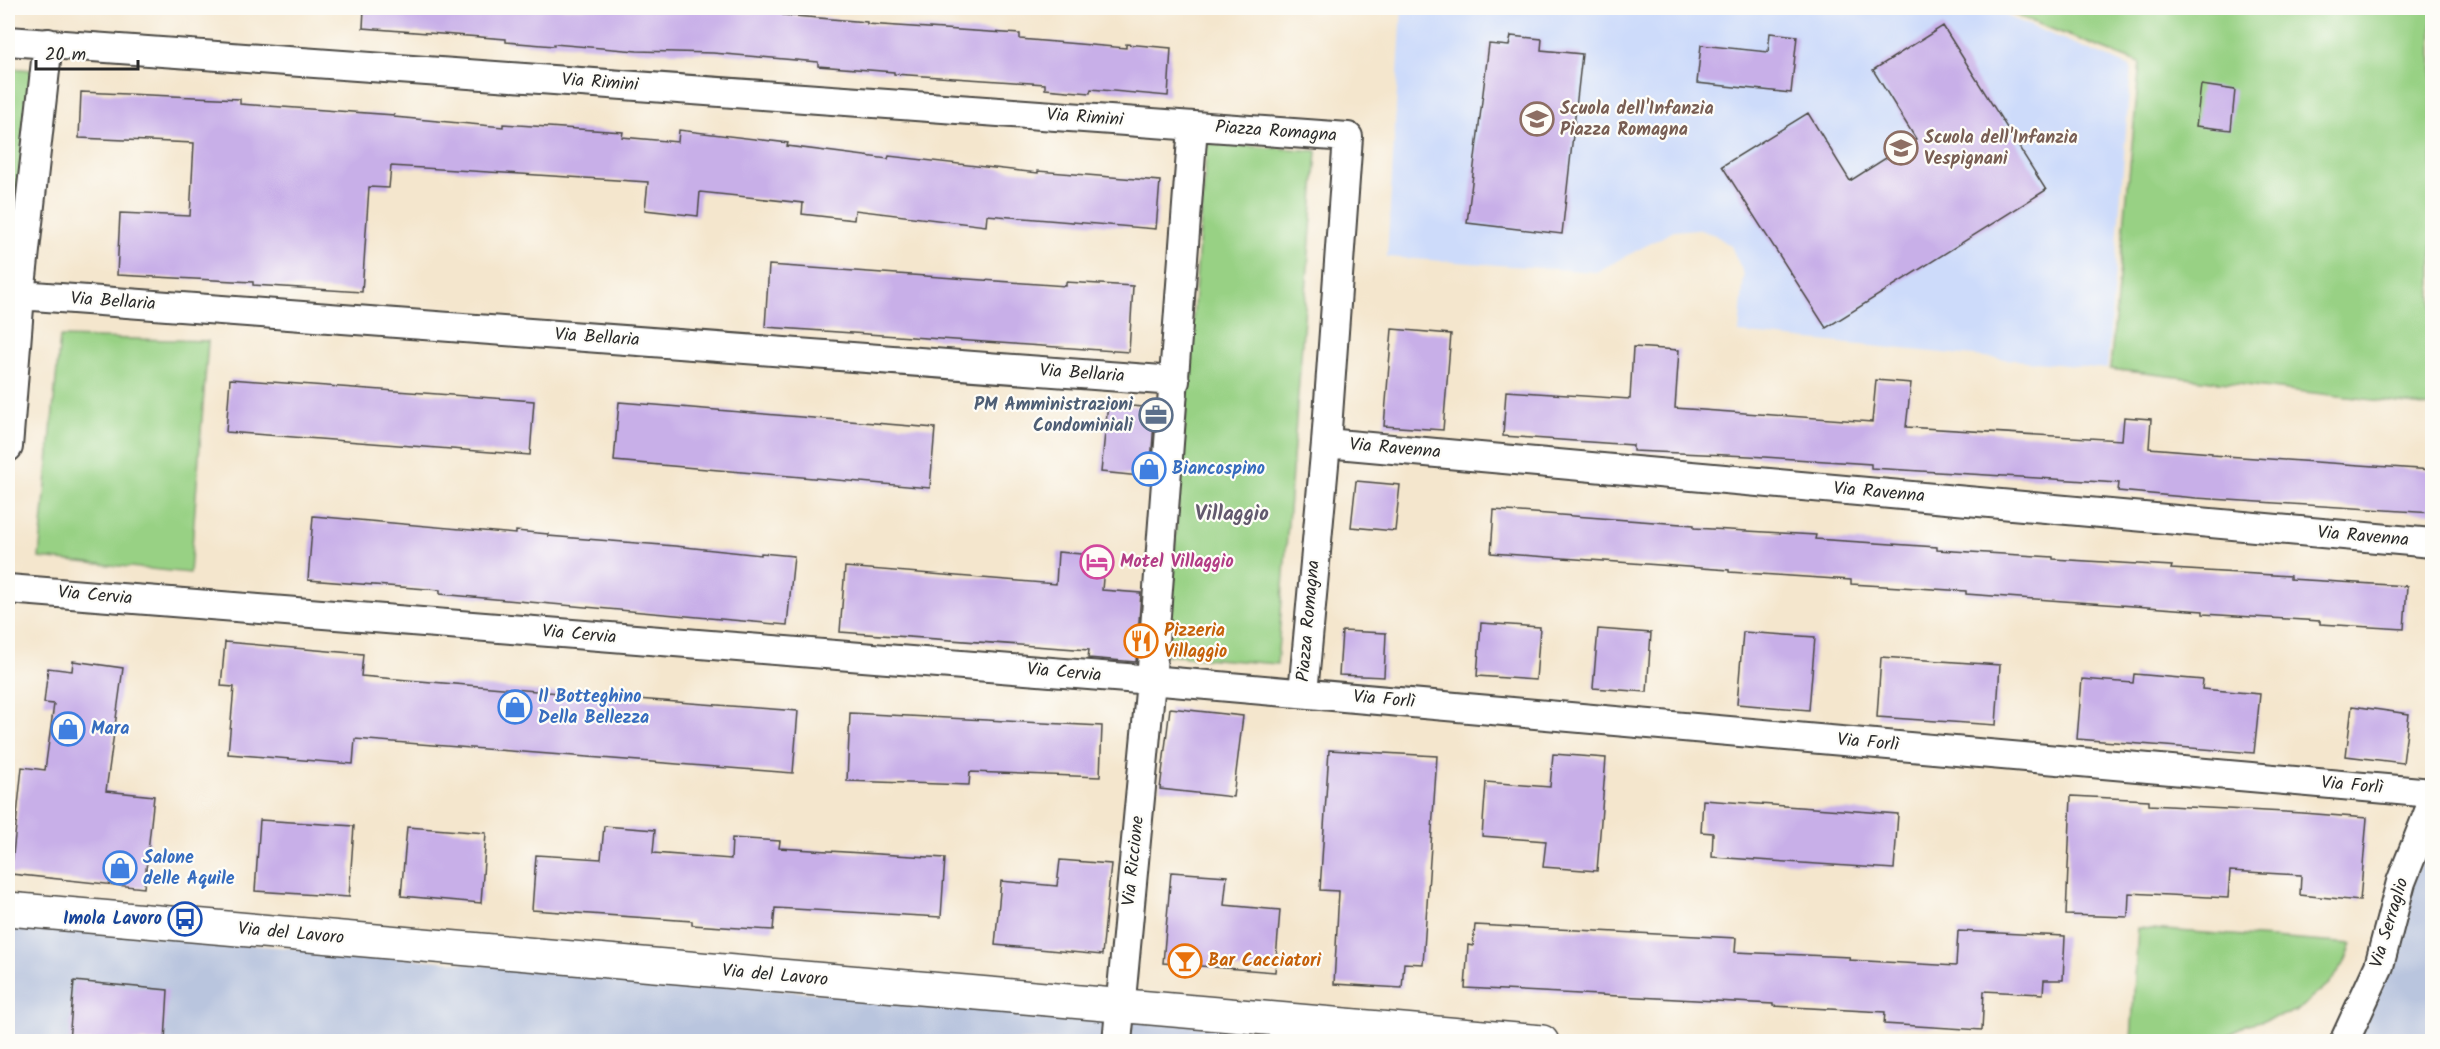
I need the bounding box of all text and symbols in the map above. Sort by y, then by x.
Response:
scale bar [36,33,138,71]
text: 20 m [45,41,86,70]
street label: Via Rimini [561,66,640,100]
place label: Scuola dell'Infanzia Piazza Romagna [1560,95,1714,145]
street label: Via Rimini [1046,101,1125,135]
school or university icon: Scuola dell'Infanzia Piazza Romagna [1519,101,1555,137]
street label: Piazza Romagna [1214,113,1338,151]
place label: Scuola dell'Infanzia Vespignani [1924,124,2078,174]
school or university icon: Scuola dell'Infanzia Vespignani [1883,130,1919,166]
street label: Via Bellaria [70,285,156,319]
street label: Via Bellaria [554,321,640,355]
street label: Via Bellaria [1039,357,1125,391]
place label: PM Amministrazioni Condominiali [974,391,1133,441]
office icon: PM Amministrazioni Condominiali [1138,397,1174,433]
street label: Via Ravenna [1348,431,1442,467]
shop icon: Biancospino [1131,451,1167,487]
place label: Biancospino [1172,455,1265,484]
street label: Via Ravenna [1832,475,1926,511]
district label: Villaggio [1195,498,1269,531]
street label: Via Ravenna [2316,519,2410,555]
hotel icon: Motel Villaggio [1079,544,1115,580]
place label: Motel Villaggio [1120,548,1234,577]
street label: Piazza Romagna [1289,559,1329,683]
street label: Via Cervia [57,578,133,614]
street label: Via Cervia [541,617,617,653]
place label: Pizzeria Villaggio [1164,617,1227,667]
restaurant icon: Pizzeria Villaggio [1123,623,1159,659]
street label: Via Cervia [1026,655,1102,691]
place label: Il Botteghino Della Bellezza [538,683,649,733]
street label: Via Forlì [1352,683,1417,717]
shop icon: Il Botteghino Della Bellezza [497,689,533,725]
shop icon: Mara [50,711,86,747]
place label: Mara [91,715,129,744]
street label: Via Forlì [1836,726,1901,760]
street label: Via Forlì [2320,769,2385,803]
street label: Via Riccione [1115,814,1153,908]
place label: Salone delle Aquile [143,844,235,894]
shop icon: Salone delle Aquile [102,850,138,886]
street label: Via Serraglio [2363,874,2417,972]
bus stop icon: Imola Lavoro [167,901,203,937]
place label: Imola Lavoro [63,905,162,934]
street label: Via del Lavoro [237,915,345,953]
bar icon: Bar Cacciatori [1167,943,1203,979]
place label: Bar Cacciatori [1208,947,1321,976]
street label: Via del Lavoro [721,957,829,995]

